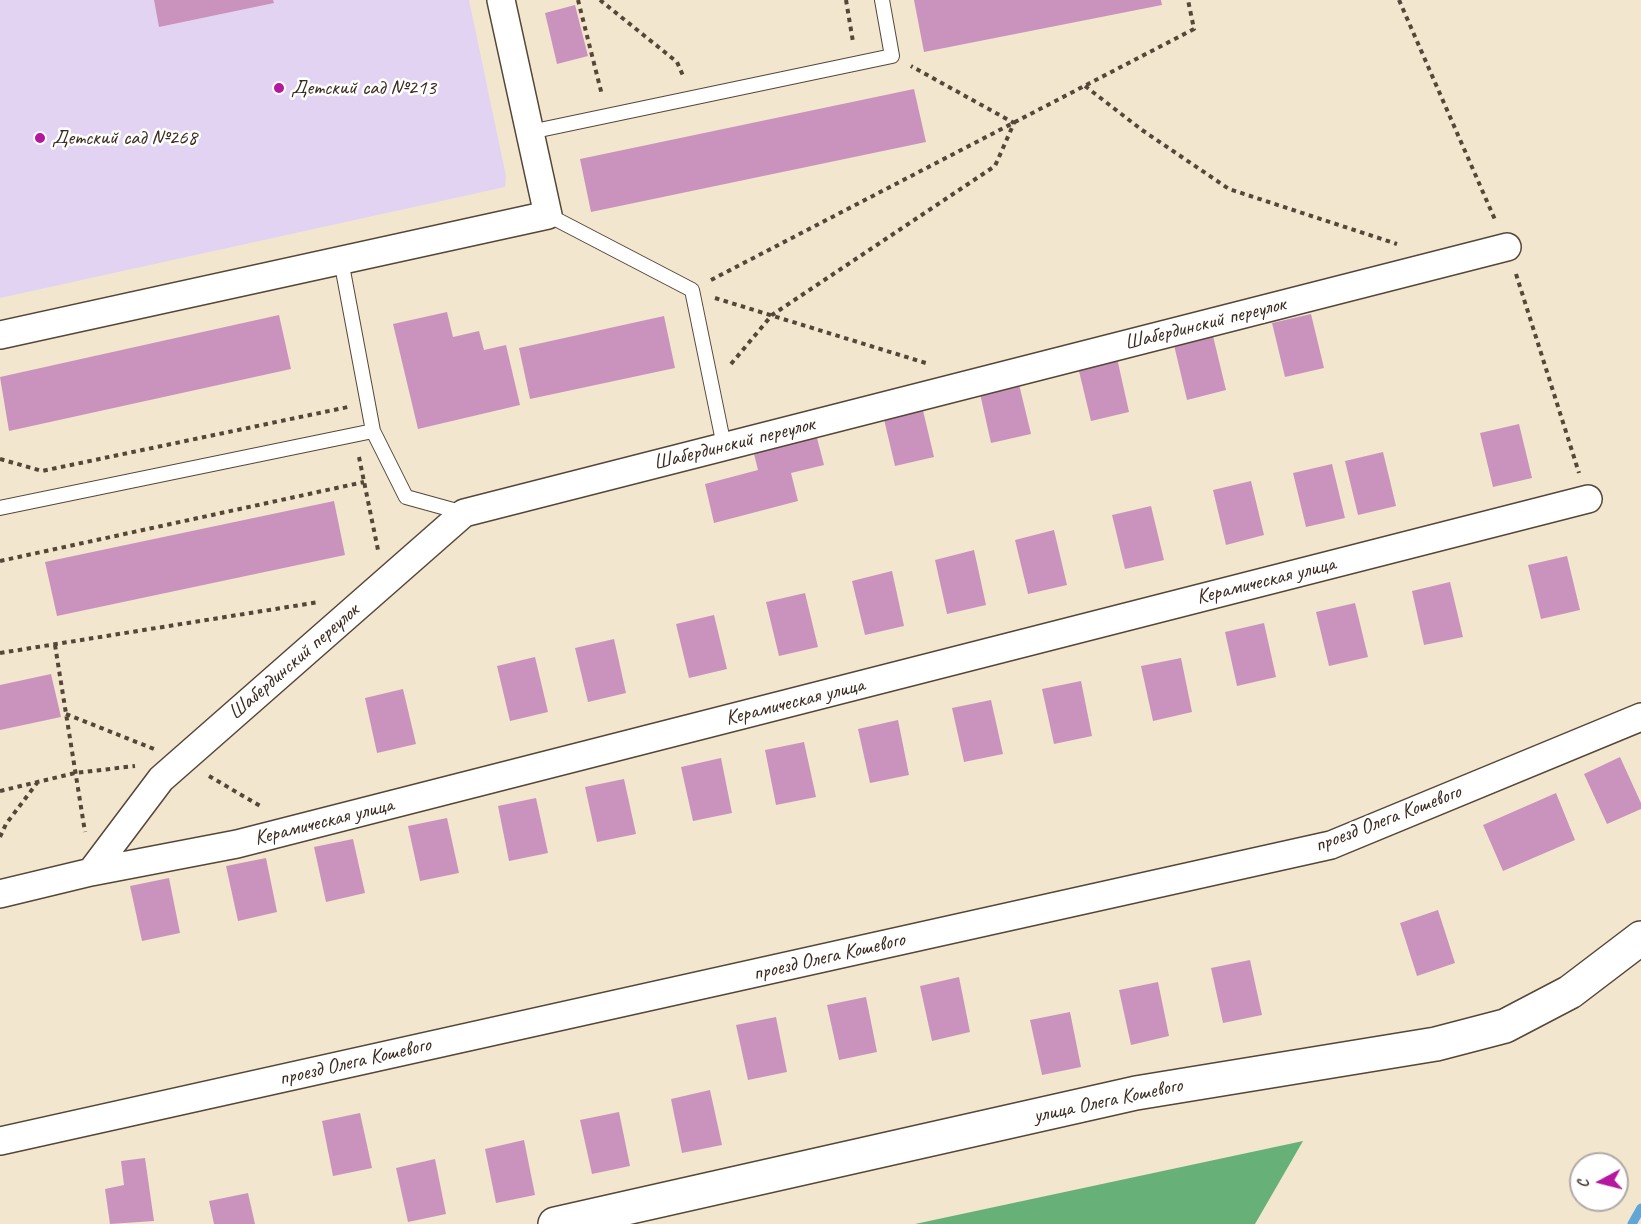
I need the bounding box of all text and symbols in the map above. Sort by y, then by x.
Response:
place label: Детский сад №213 [291,75,436,101]
marker: Детский сад №213 [272,81,286,95]
place label: Детский сад №268 [52,125,197,151]
marker: Детский сад №268 [33,131,47,145]
street label: Шабердинский переулок [1122,292,1288,356]
street label: Шабердинский переулок [651,412,817,476]
street label: Керамическая улица [1194,552,1338,610]
street label: Шабердинский переулок [223,598,365,726]
street label: Керамическая улица [723,673,867,731]
street label: проезд Олега Кошевого [1311,780,1465,858]
street label: Керамическая улица [252,793,396,851]
street label: проезд Олега Кошевого [751,927,907,987]
street label: проезд Олега Кошевого [277,1032,433,1092]
street label: улица Олега Кошевого [1031,1073,1185,1129]
north arrow [1569,1152,1629,1212]
text: С [1573,1179,1594,1189]

